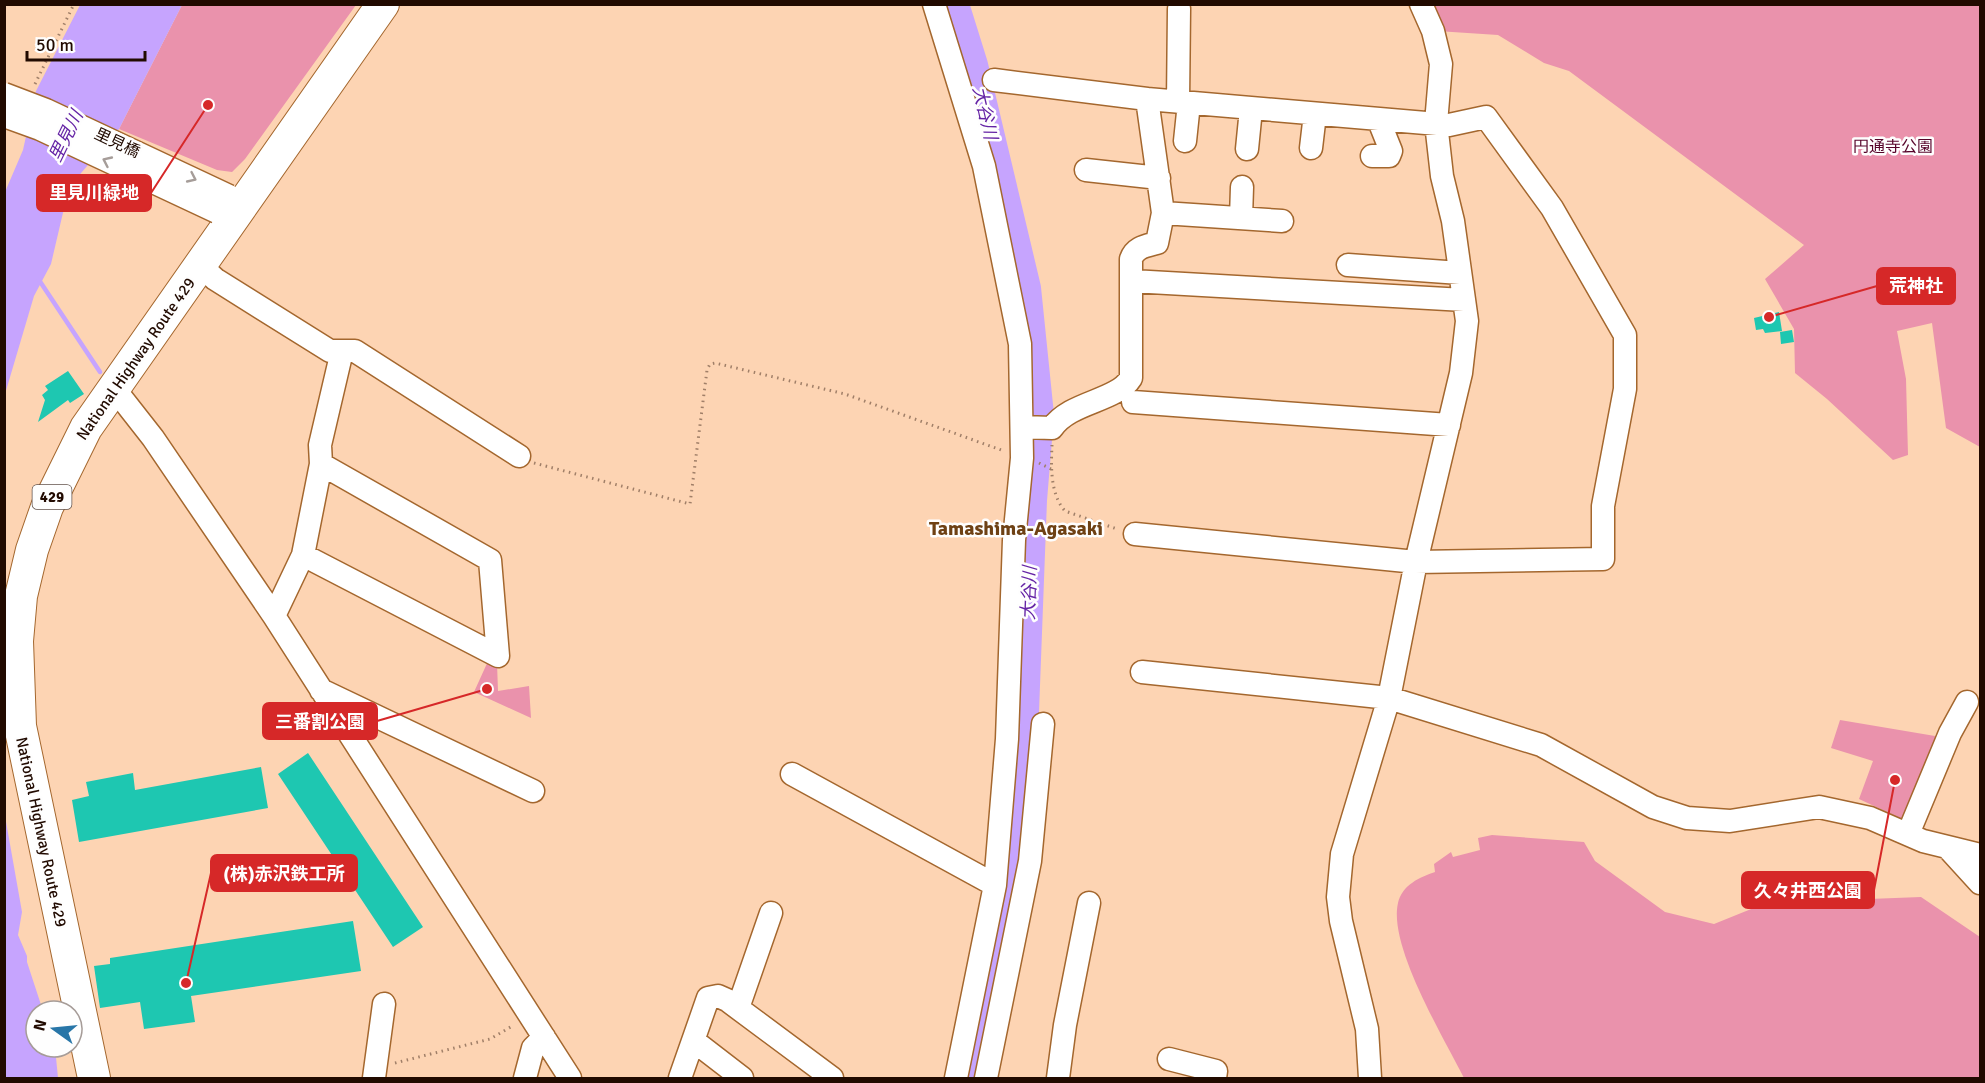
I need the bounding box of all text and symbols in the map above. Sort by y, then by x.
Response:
scale bar [27,24,146,62]
text: 50 m [36,34,74,56]
water label: 大谷川 [968,84,1002,144]
water label: 里見川 [44,105,89,165]
street label: 里見橋 [91,124,143,162]
park label: 円通寺公園 [1853,137,1933,157]
one-way arrow [102,156,113,168]
one-way arrow [185,171,196,183]
callout: 里見川緑地 [37,175,151,211]
text: 里見川緑地 [49,182,139,204]
callout: 荒神社 [1877,268,1955,304]
street label: National Highway Route 429 [72,274,200,444]
text: 荒神社 [1889,275,1943,297]
road number: 429 [32,485,72,509]
district label: Tamashima-Agasaki [929,516,1103,541]
water label: 大谷川 [1017,564,1041,620]
callout: 三番割公園 [263,703,377,739]
text: 三番割公園 [275,711,365,733]
street label: National Highway Route 429 [11,735,71,929]
callout: (株)赤沢鉄工所 [211,855,357,891]
text: (株)赤沢鉄工所 [223,863,345,885]
callout: 久々井西公園 [1742,872,1874,908]
text: 久々井西公園 [1754,880,1862,902]
north arrow [24,999,84,1059]
text: N [29,1017,52,1033]

